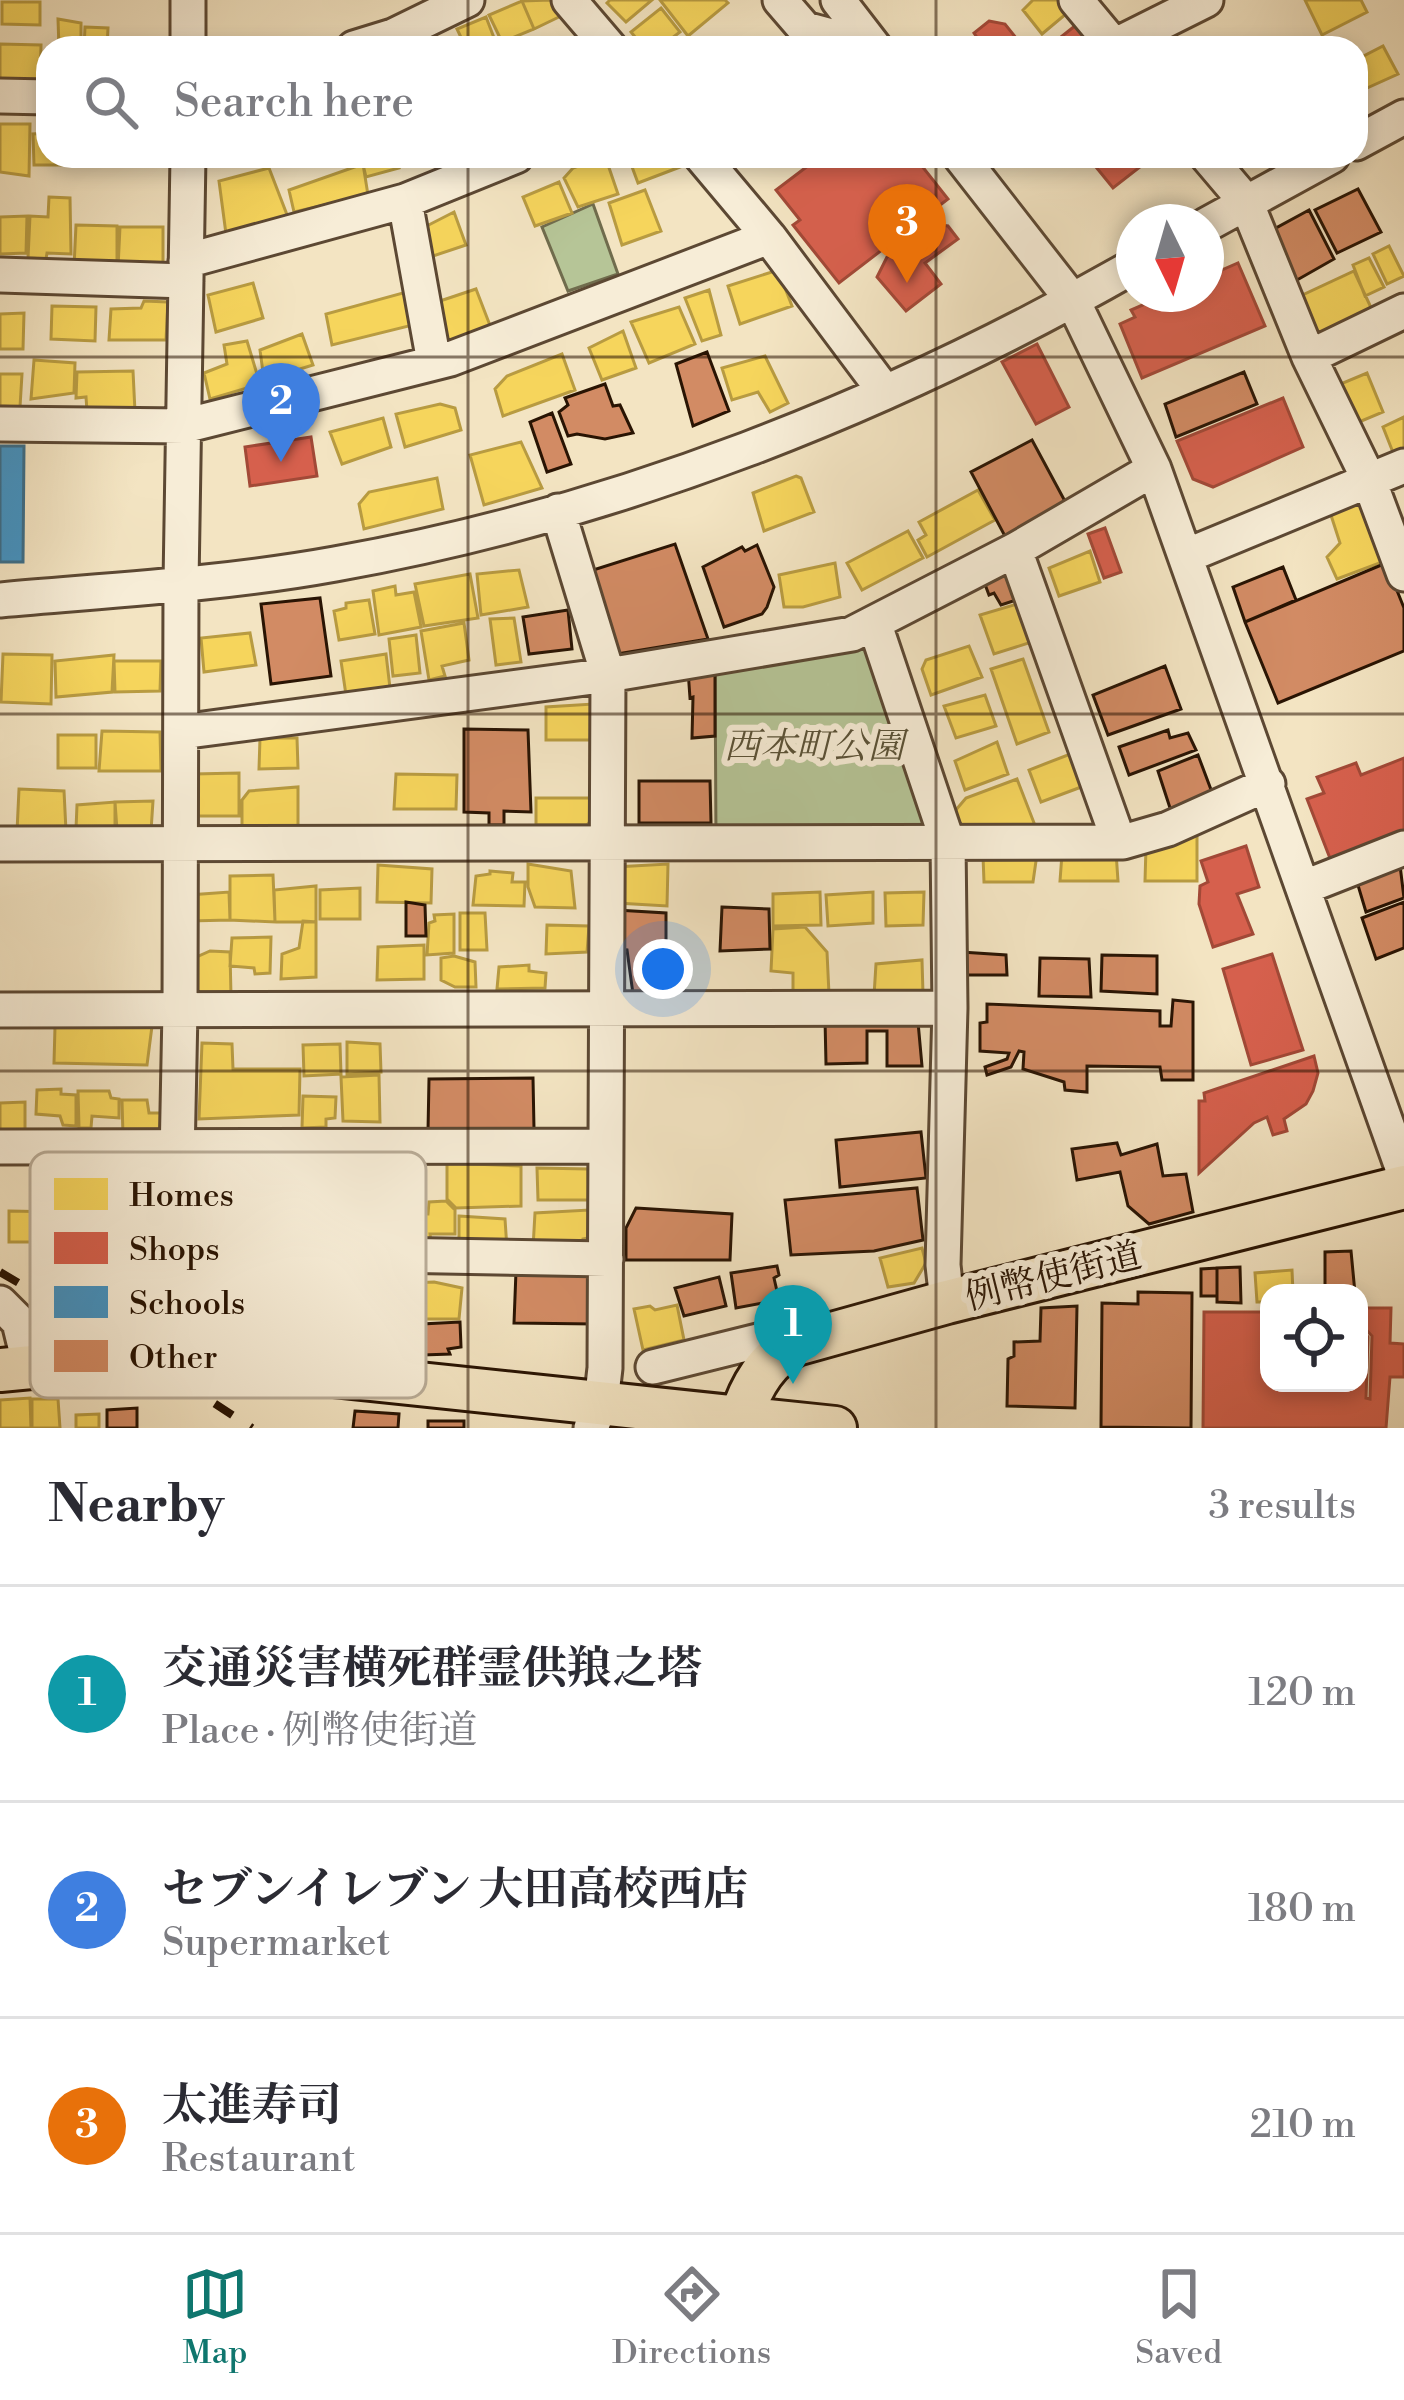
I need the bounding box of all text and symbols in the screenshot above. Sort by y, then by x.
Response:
search box [36,36,1368,168]
icon: search [78,69,144,135]
text: Search here [174,74,414,131]
pin: 3 [868,184,946,283]
north arrow [1116,204,1224,312]
pin: 2 [242,363,320,462]
park label: 西本町公園 [724,725,909,770]
your location [633,939,693,999]
legend [30,1152,426,1398]
text: Homes [129,1176,234,1217]
text: Shops [129,1230,220,1271]
street label: 例幣使街道 [961,1234,1146,1321]
text: Schools [129,1284,245,1325]
map controls [1260,1284,1368,1392]
button: locate [1260,1284,1368,1392]
pin: 1 [754,1285,832,1384]
text: Other [129,1338,217,1379]
text: Nearby [48,1474,224,1538]
text: 3 results [1208,1482,1356,1531]
text: 交通災害横死群霊供羪之塔 [162,1641,702,1698]
text: 1 [78,1669,96,1718]
text: 120 m [1248,1669,1356,1718]
text: Place · 例幣使街道 [162,1707,477,1756]
text: セブンイレブン 大田高校西店 [162,1862,748,1919]
text: 2 [75,1885,99,1934]
text: 180 m [1248,1885,1356,1934]
text: Supermarket [162,1919,390,1968]
text: 太進寿司 [162,2078,342,2135]
text: 3 [75,2101,99,2150]
text: 210 m [1250,2101,1356,2150]
text: Restaurant [162,2135,356,2184]
tab: Map [182,2261,248,2374]
tab: Directions [612,2261,771,2374]
tab: Saved [1135,2261,1222,2374]

